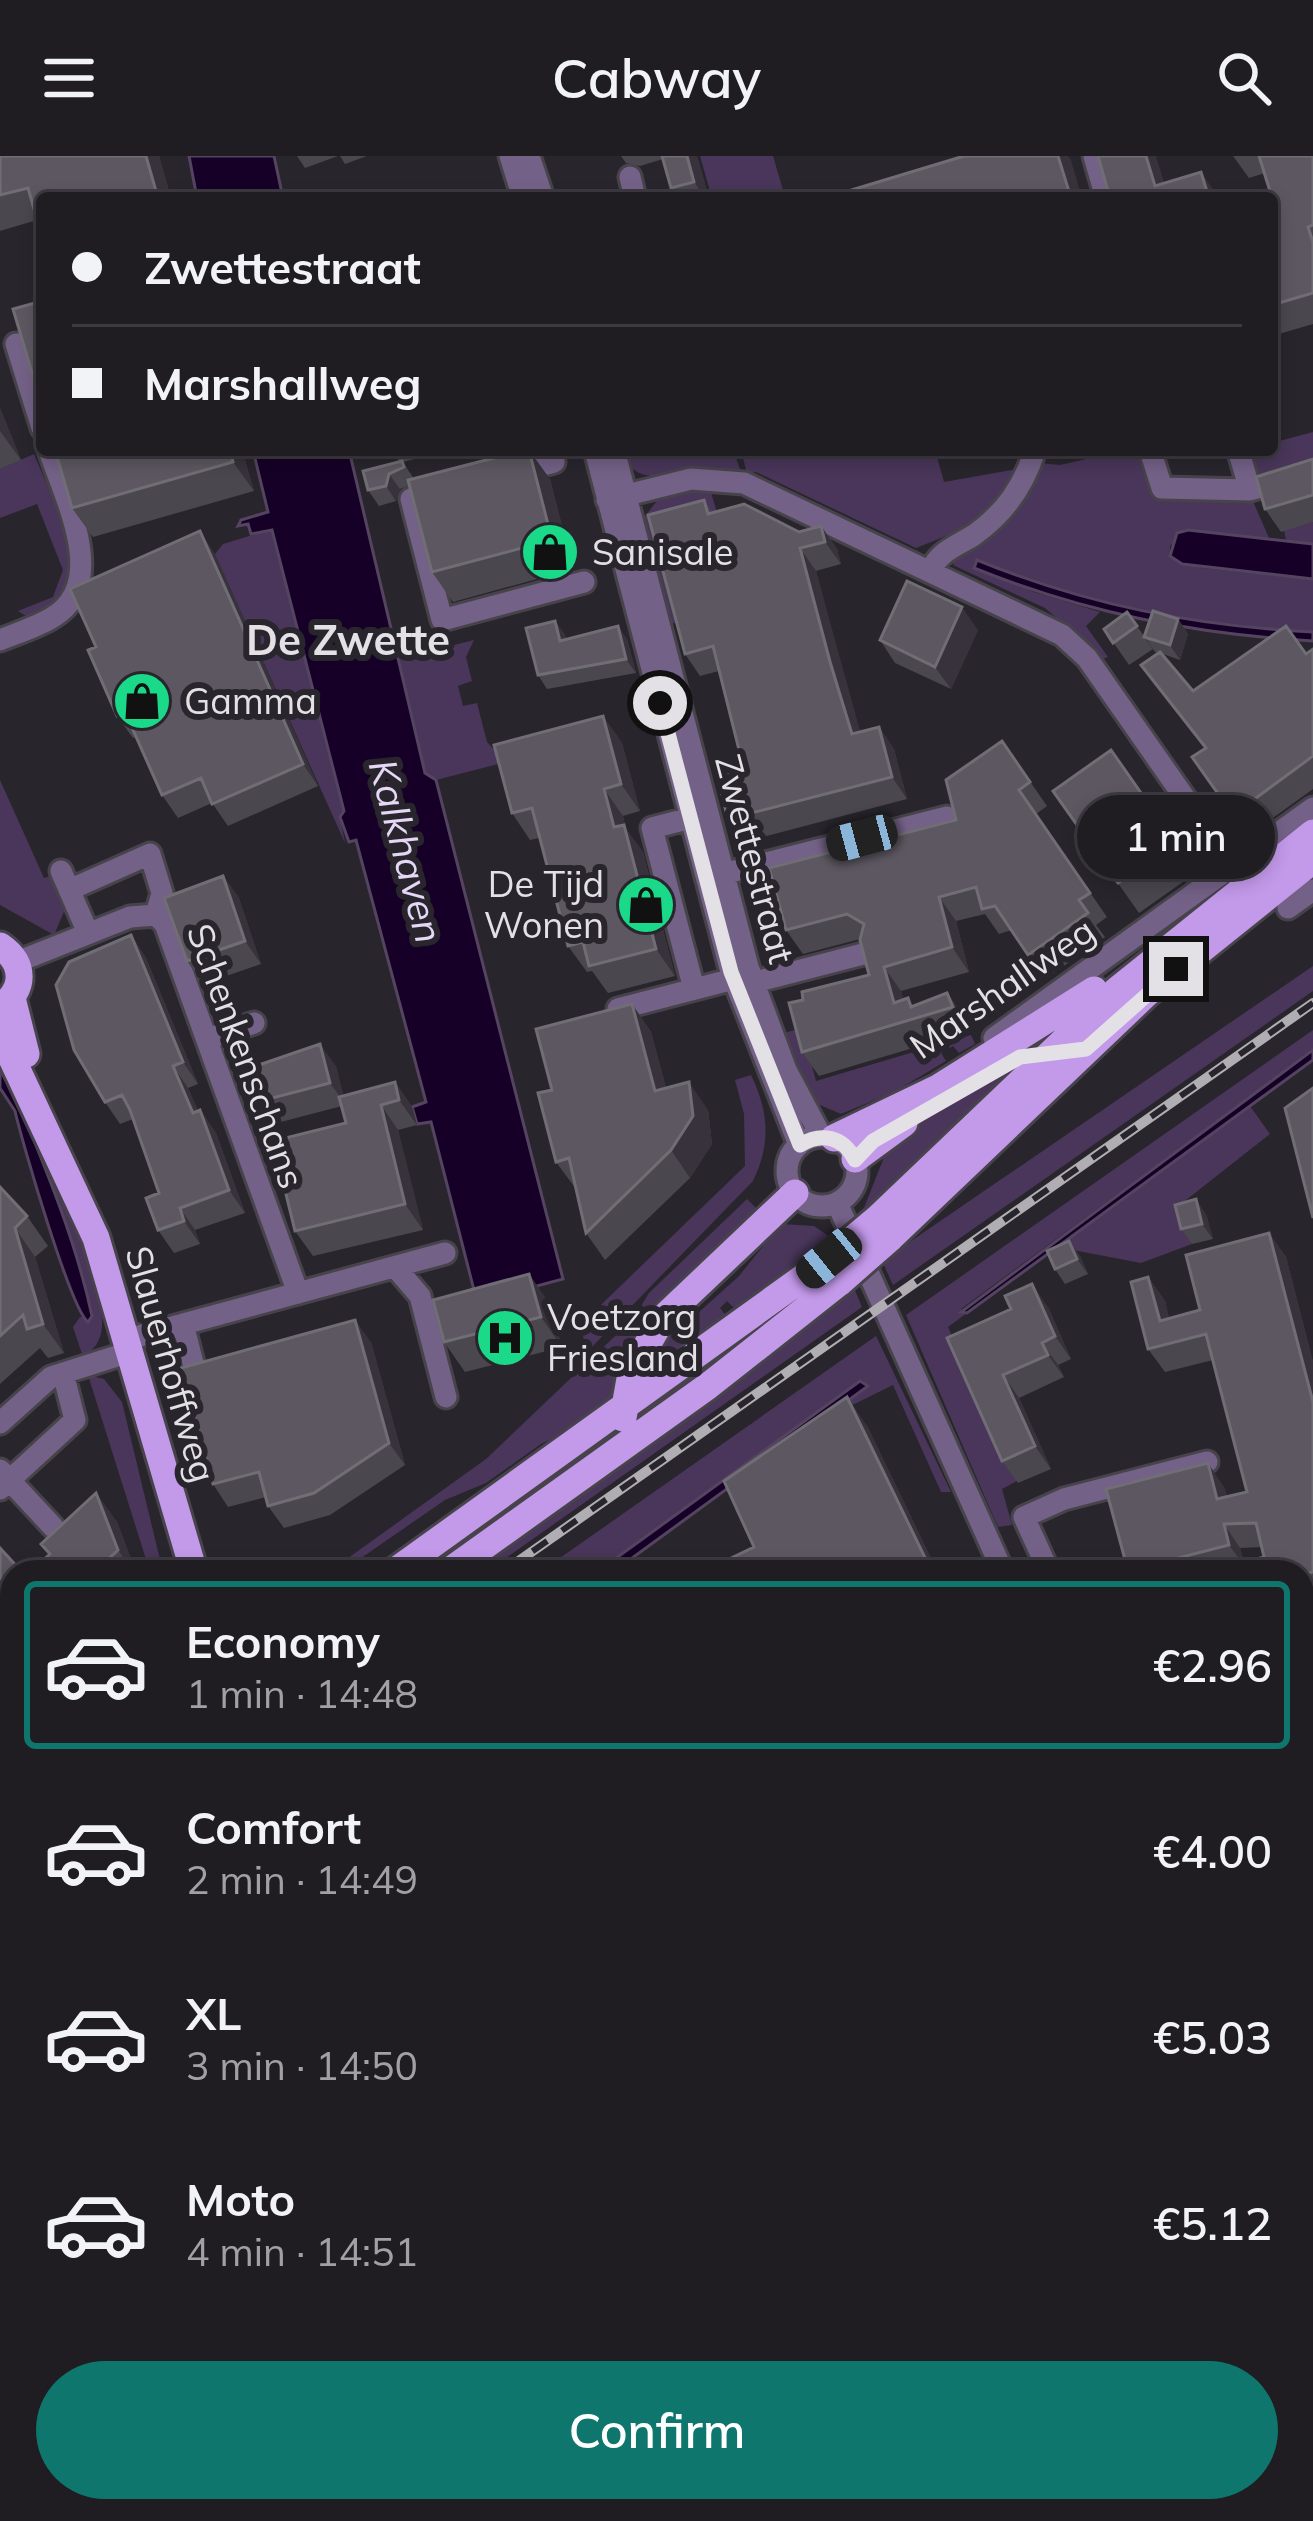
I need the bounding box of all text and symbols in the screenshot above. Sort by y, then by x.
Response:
text: Cabway [552,44,761,112]
icon: menu [36,45,102,111]
icon: search [1211,45,1277,111]
text: Zwettestraat [144,239,421,295]
text: Marshallweg [144,355,422,411]
shop icon: Sanisale [519,521,581,583]
place label: Sanisale [592,529,733,574]
district label: De Zwette [246,613,450,666]
shop icon: Gamma [111,670,173,732]
route start [633,676,687,730]
place label: Gamma [184,678,317,723]
street label: Zwettestraat [706,750,805,968]
water label: Kalkhaven [358,754,454,948]
callout: 1 min [1077,795,1275,879]
car [823,811,901,865]
text: 1 min [1125,812,1227,861]
place label: De Tijd Wonen [484,861,604,947]
shop icon: De Tijd Wonen [615,874,677,936]
street label: Marshallweg [901,907,1103,1068]
street label: Schenkenschans [178,917,315,1194]
route end [1149,942,1203,996]
car [790,1221,868,1295]
street label: Slauerhoffweg [116,1241,227,1487]
place label: Voetzorg Friesland [547,1294,699,1380]
hospital icon: Voetzorg Friesland [474,1307,536,1369]
icon: car [42,1611,150,1719]
text: Economy [186,1613,380,1669]
text: €2.96 [1153,1637,1272,1693]
text: 1 min · 14:48 [186,1669,418,1718]
icon: car [42,1797,150,1905]
text: Comfort [186,1799,361,1855]
text: €4.00 [1153,1823,1272,1879]
text: 2 min · 14:49 [186,1855,418,1904]
icon: car [42,1983,150,2091]
text: XL [186,1985,241,2041]
text: €5.03 [1153,2009,1272,2065]
text: 3 min · 14:50 [186,2041,418,2090]
icon: car [42,2169,150,2277]
text: Moto [186,2171,295,2227]
text: €5.12 [1153,2195,1272,2251]
text: 4 min · 14:51 [186,2227,418,2276]
button: Confirm [36,2361,1278,2499]

